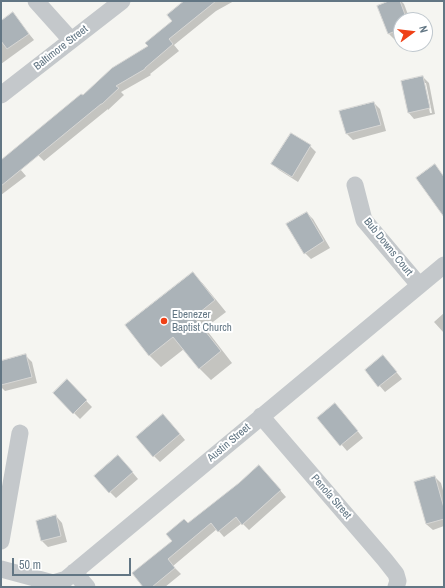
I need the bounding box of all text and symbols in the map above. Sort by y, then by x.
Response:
north arrow [393,12,433,52]
street label: Baltimore Street [31,23,91,73]
text: N [416,24,431,34]
street label: Bub Downs Court [361,215,415,279]
place label: Ebenezer Baptist Church [172,308,232,334]
marker: Ebenezer Baptist Church [159,316,169,326]
street label: Austin Street [205,421,253,465]
street label: Penola Street [308,472,354,522]
scale bar [14,550,133,576]
text: 50 m [19,557,41,573]

